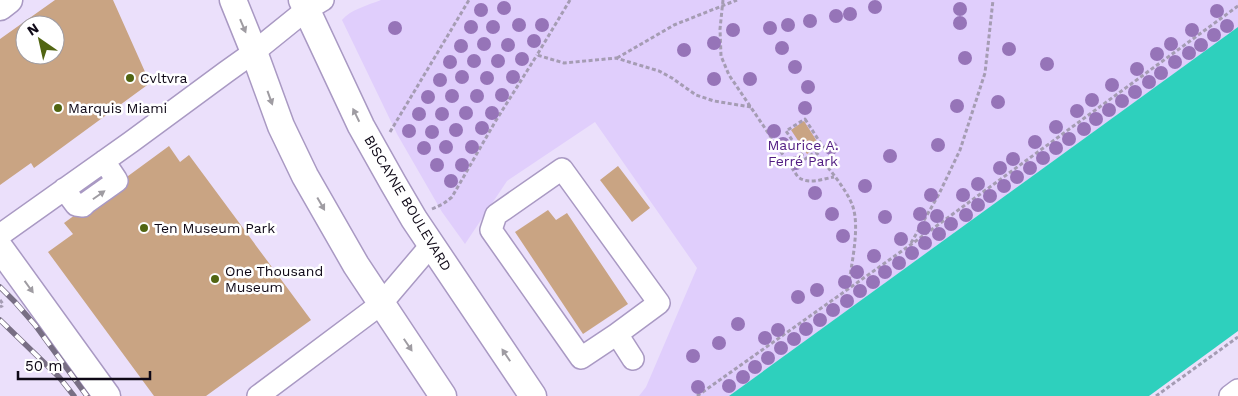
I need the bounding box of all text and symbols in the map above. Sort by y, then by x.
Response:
north arrow [15,15,65,65]
one-way arrow [239,19,247,34]
text: N [24,20,42,39]
place label: Cvltvra [140,70,188,86]
marker: Cvltvra [124,72,136,84]
one-way arrow [266,91,274,106]
place label: Marquis Miami [68,100,167,116]
marker: Marquis Miami [52,102,64,114]
one-way arrow [351,108,359,122]
street label: BISCAYNE BOULEVARD [361,132,455,274]
park label: Maurice A. Ferré Park [767,137,839,169]
one-way arrow [92,189,105,200]
one-way arrow [317,197,325,212]
place label: Ten Museum Park [154,220,275,236]
marker: Ten Museum Park [138,222,150,234]
place label: One Thousand Museum [225,263,323,295]
marker: One Thousand Museum [209,273,221,285]
one-way arrow [23,280,34,293]
one-way arrow [403,338,413,352]
scale bar [18,348,150,380]
one-way arrow [501,349,510,362]
text: 50 m [25,357,62,375]

